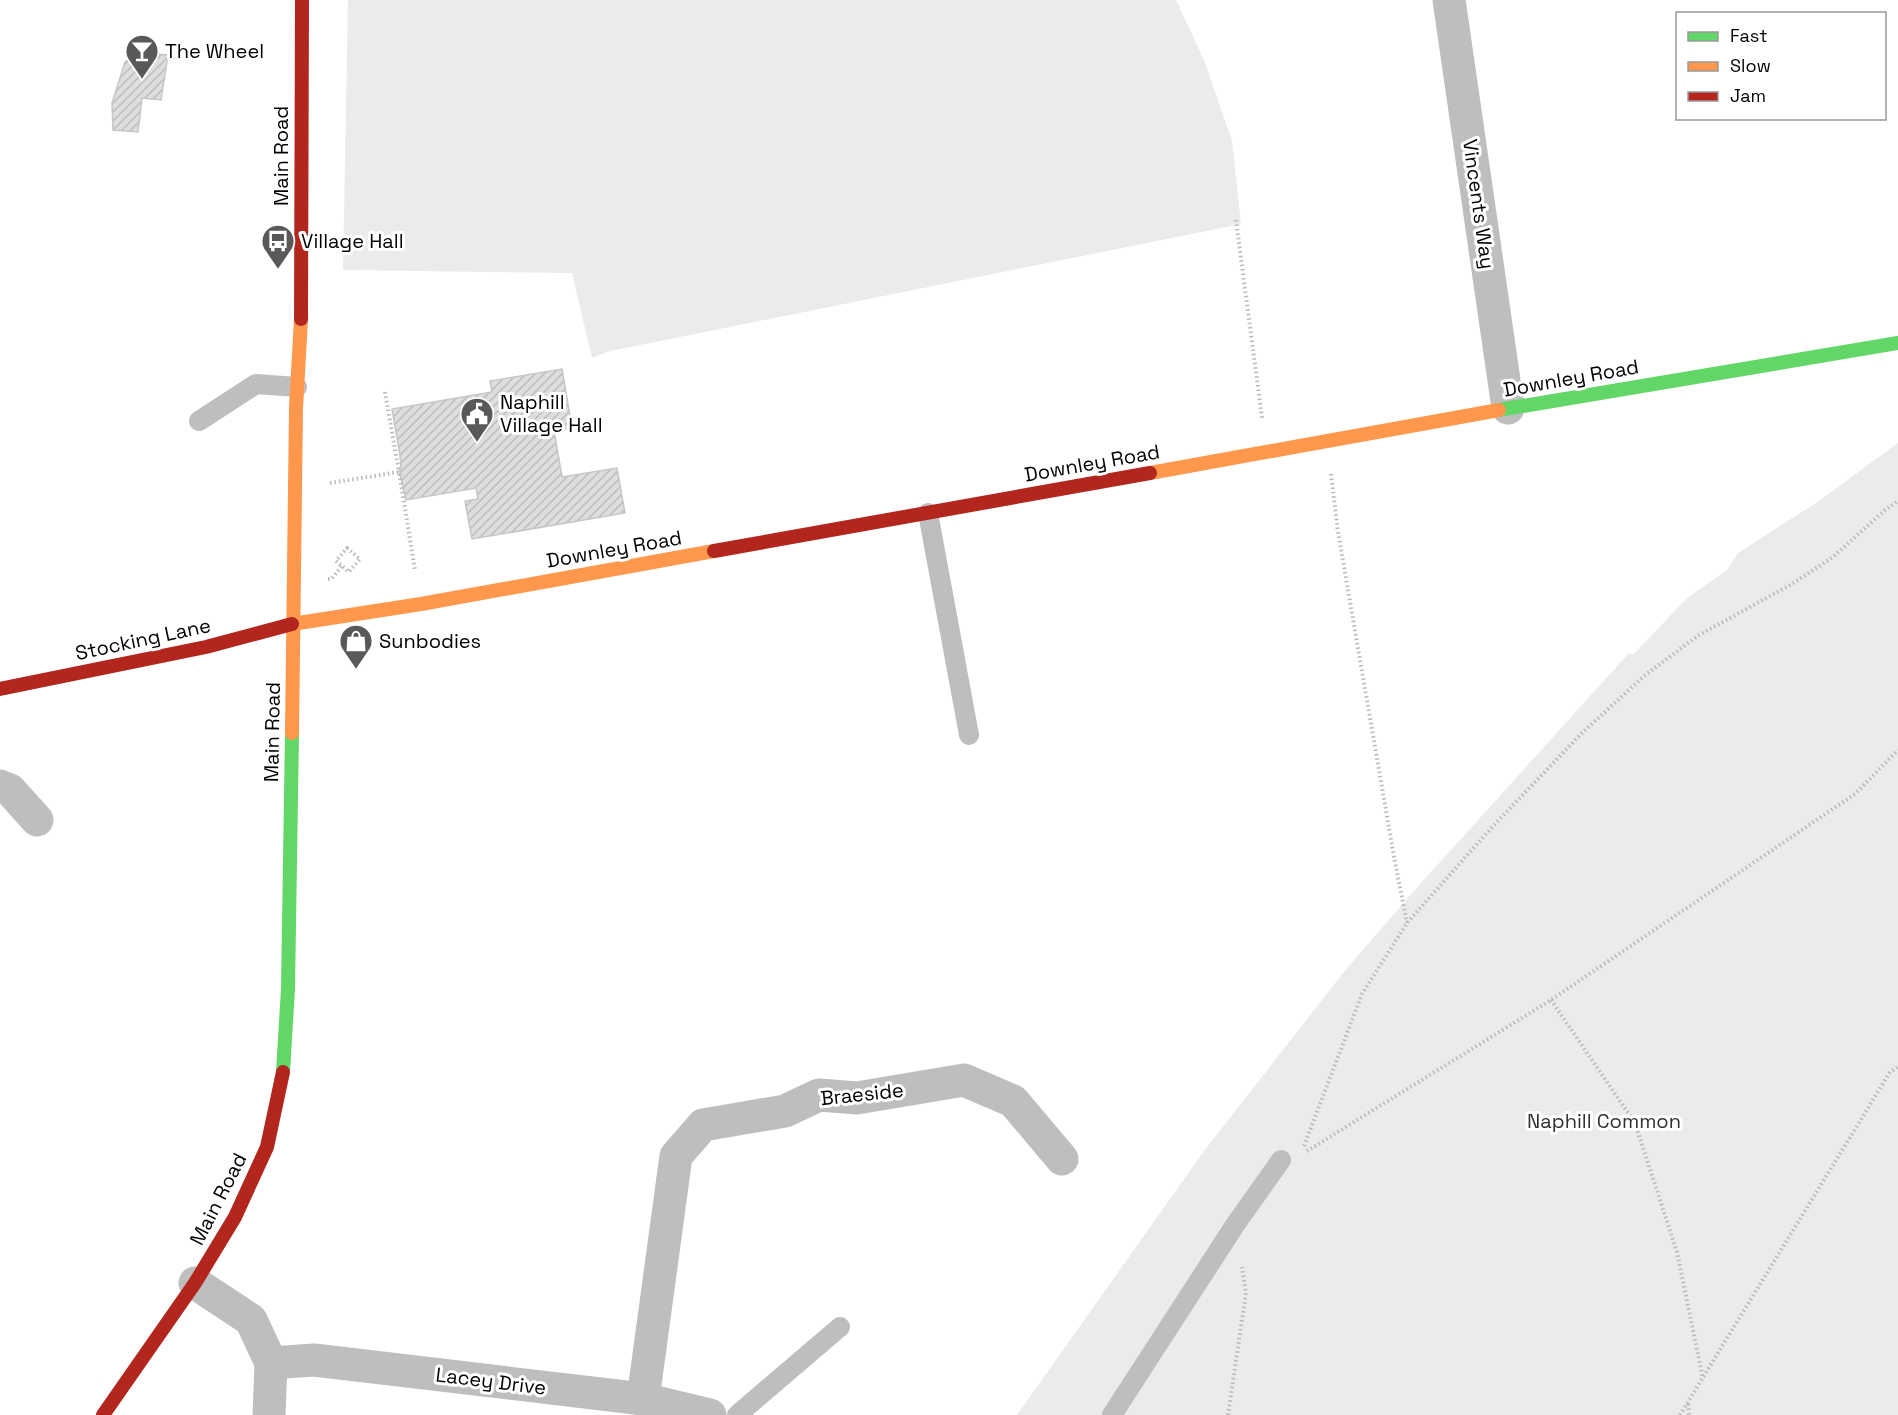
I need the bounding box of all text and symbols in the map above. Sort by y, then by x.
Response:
legend [1676,12,1886,120]
text: Fast [1730,24,1767,47]
bar icon: The Wheel [124,33,160,80]
place label: The Wheel [165,38,264,64]
text: Slow [1730,54,1771,77]
text: Jam [1730,84,1766,107]
street label: Main Road [268,106,294,206]
street label: Vincents Way [1457,137,1501,271]
bus stop icon: Village Hall [260,223,296,270]
place label: Village Hall [301,228,404,254]
street label: Downley Road [1501,353,1641,403]
place label: Naphill Village Hall [500,389,603,438]
public building icon: Naphill Village Hall [459,396,495,443]
street label: Downley Road [1022,438,1162,488]
street label: Downley Road [544,524,684,574]
street label: Stocking Lane [73,612,213,666]
shop icon: Sunbodies [338,623,374,670]
place label: Sunbodies [379,628,481,654]
street label: Main Road [258,682,286,782]
street label: Braeside [819,1077,905,1111]
park label: Naphill Common [1527,1108,1681,1134]
street label: Main Road [184,1148,252,1250]
street label: Lacey Drive [434,1361,548,1401]

